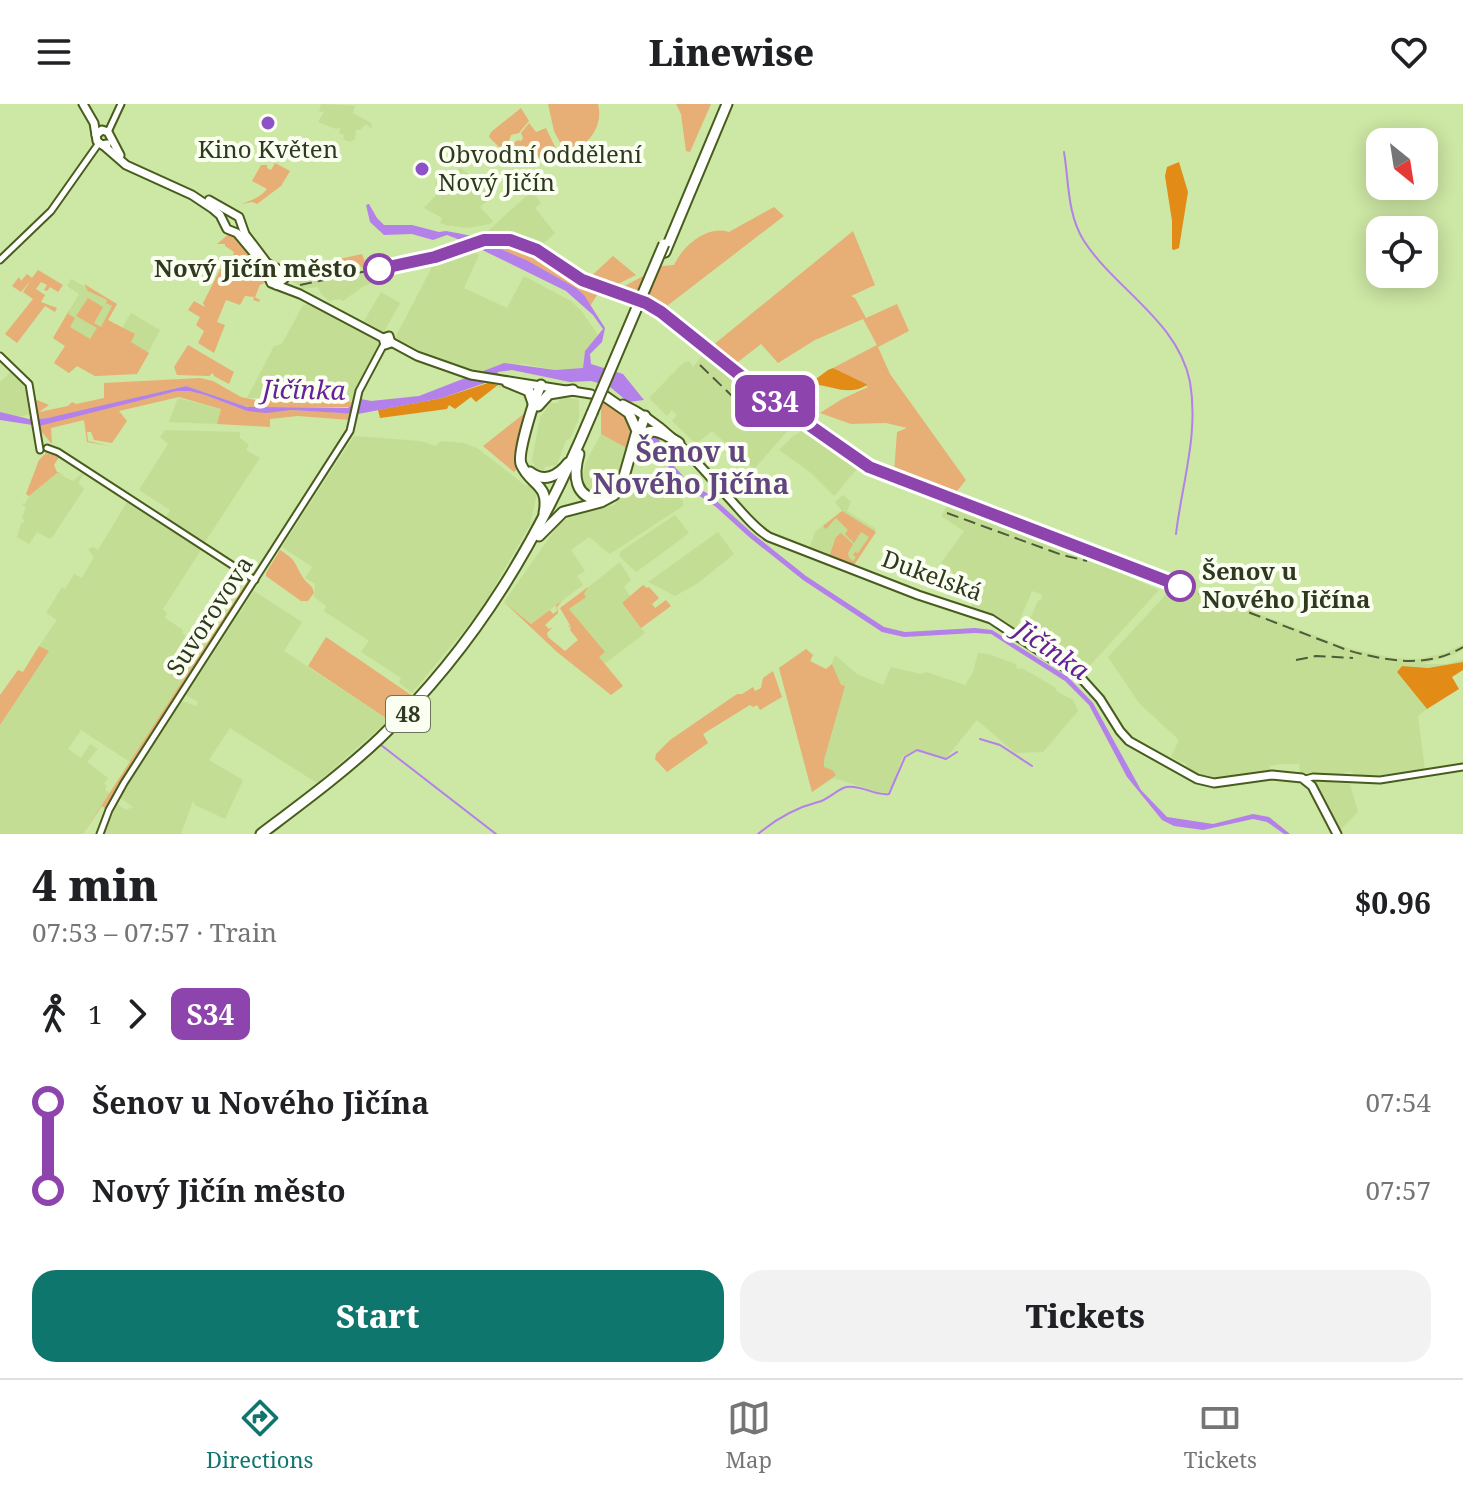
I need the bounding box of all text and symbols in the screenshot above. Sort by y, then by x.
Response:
text: Linewise [649,28,814,77]
icon: menu [32,30,76,74]
icon: heart [1387,30,1431,74]
marker: Kino Květen [259,114,277,132]
north arrow [1366,128,1438,200]
map controls [1366,128,1438,288]
place label: Kino Květen [198,132,338,165]
place label: Obvodní oddělení Nový Jičín [438,137,642,198]
marker: Obvodní oddělení Nový Jičín [413,160,431,178]
button: locate [1366,216,1438,288]
place label: Nový Jičín město [154,251,357,284]
marker: Nový Jičín město [364,254,394,284]
water label: Jičínka [257,370,346,408]
line badge: S34 [729,375,821,427]
text: S34 [751,382,799,420]
district label: Šenov u Nového Jičína [593,432,789,502]
street label: Dukelská [878,541,987,608]
street label: Suvorovova [158,549,260,681]
place label: Šenov u Nového Jičína [1202,554,1370,615]
marker: Šenov u Nového Jičína [1165,571,1195,601]
water label: Jičínka [1004,608,1097,688]
road number: 48 [386,696,430,732]
text: 4 min [32,854,158,914]
text: $0.96 [1354,882,1431,923]
text: 07:53 – 07:57 · Train [32,914,277,950]
icon: walk [32,992,76,1036]
icon: forward [115,992,159,1036]
text: S34 [187,995,234,1033]
text: 1 [88,996,103,1032]
text: Šenov u Nového Jičína [92,1082,429,1123]
text: 07:54 [1365,1084,1431,1120]
text: Nový Jičín město [92,1170,346,1211]
text: 07:57 [1365,1172,1431,1208]
button: Start [32,1270,724,1362]
button: Tickets [740,1270,1431,1362]
tab: Directions [206,1396,314,1474]
tab: Map [725,1396,772,1474]
tab: Tickets [1184,1396,1257,1474]

